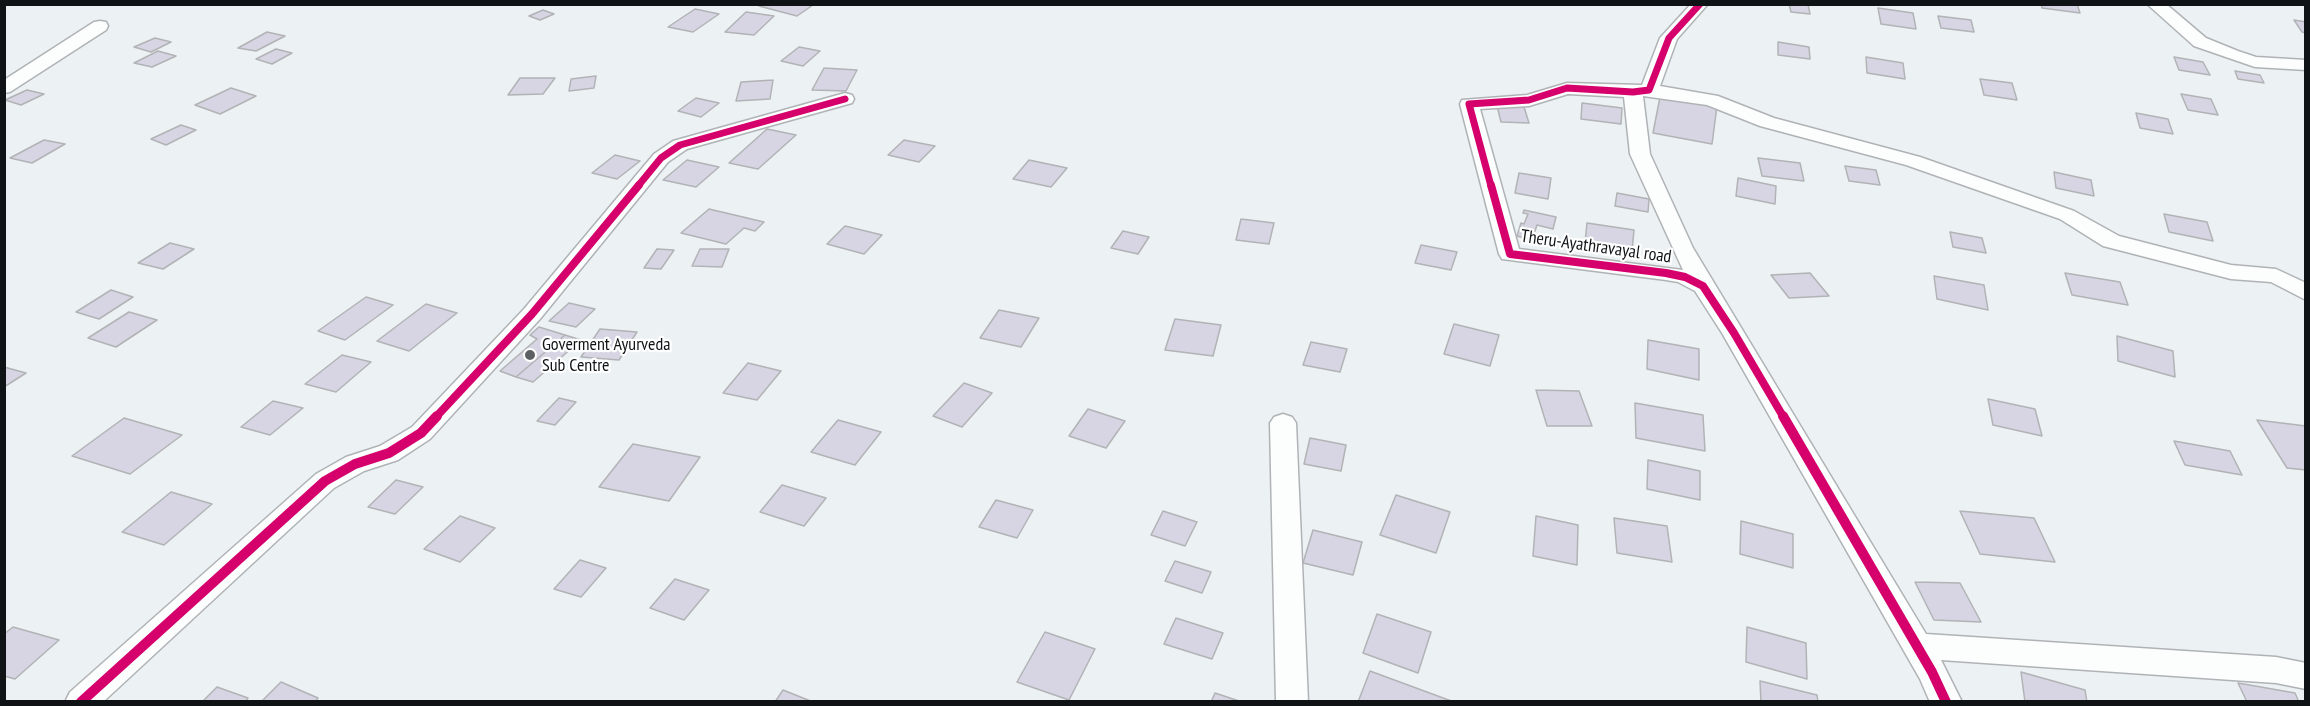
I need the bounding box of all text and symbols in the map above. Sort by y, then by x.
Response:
street label: Theru-Ayathravayal road [1519,226,1673,268]
place label: Goverment Ayurveda Sub Centre [542,334,671,376]
marker: Goverment Ayurveda Sub Centre [523,348,537,362]

